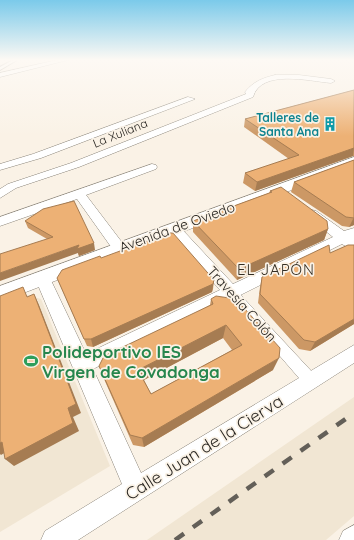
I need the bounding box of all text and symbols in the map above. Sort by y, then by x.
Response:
place label: Talleres de Santa Ana [256,110,319,139]
street label: La Xuliana [90,115,150,151]
building icon: Talleres de Santa Ana [322,116,338,132]
street label: Avenida de Oviedo [117,198,237,256]
district label: EL JAPÓN [237,260,315,279]
street label: Travesía Colón [203,262,281,346]
place label: Polideportivo IES Virgen de Covadonga [42,341,220,382]
sports icon: Polideportivo IES Virgen de Covadonga [23,353,39,369]
street label: Calle Juan de la Cierva [121,390,287,504]

